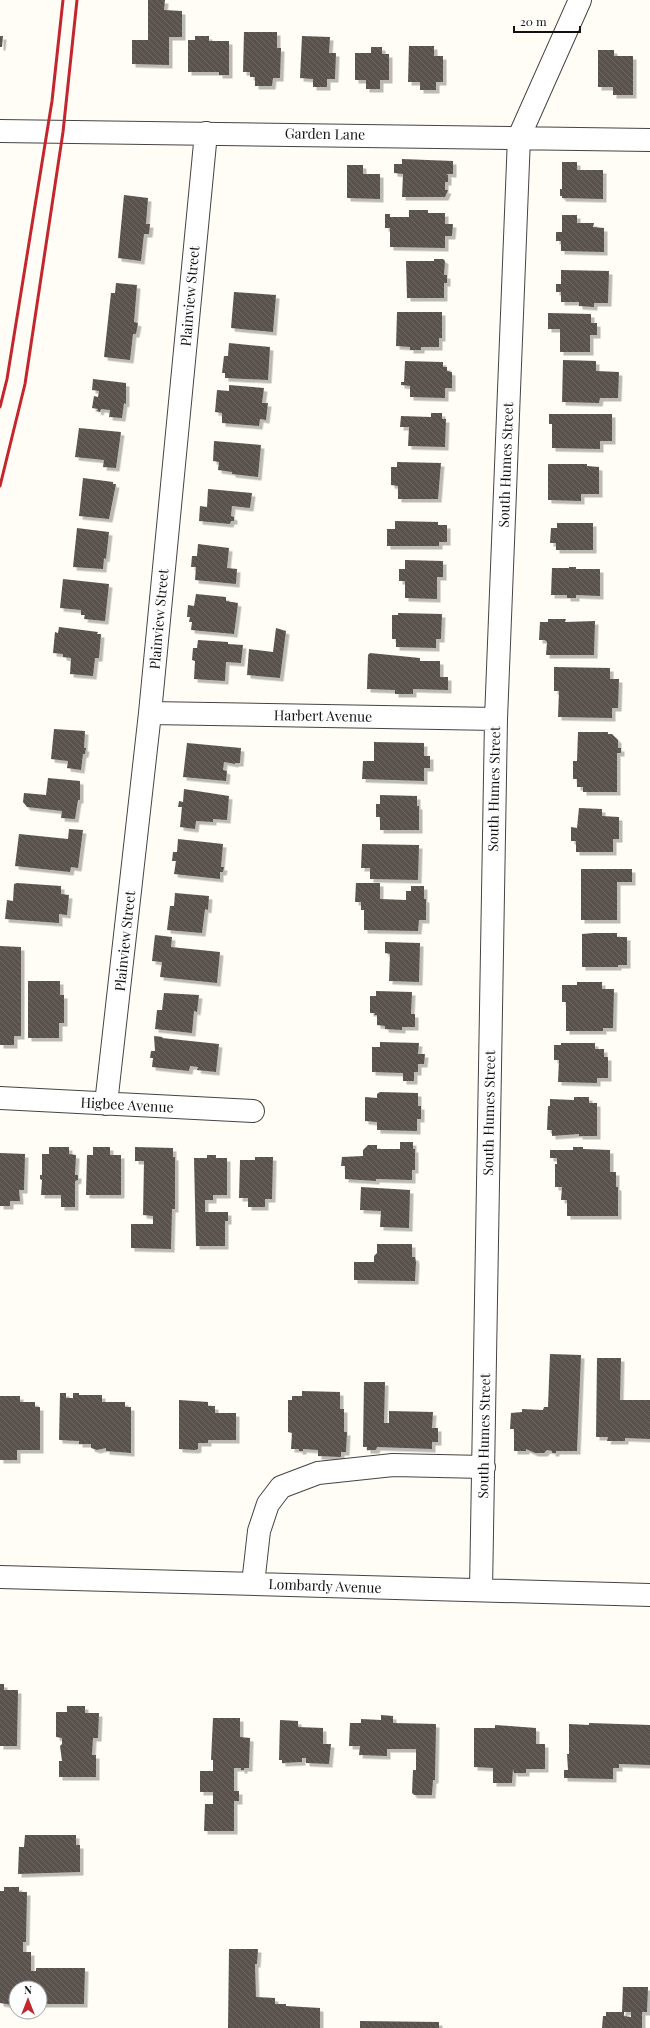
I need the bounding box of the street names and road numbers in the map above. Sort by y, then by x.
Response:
street label: Garden Lane [285,123,365,144]
street label: Plainview Street [176,244,203,347]
street label: South Humes Street [494,401,517,528]
street label: Plainview Street [145,567,172,670]
street label: Harbert Avenue [274,705,372,726]
street label: South Humes Street [483,725,504,852]
street label: Plainview Street [110,889,139,992]
street label: South Humes Street [478,1049,499,1176]
street label: Higbee Avenue [80,1093,174,1116]
street label: South Humes Street [473,1372,494,1499]
street label: Lombardy Avenue [268,1574,382,1597]

